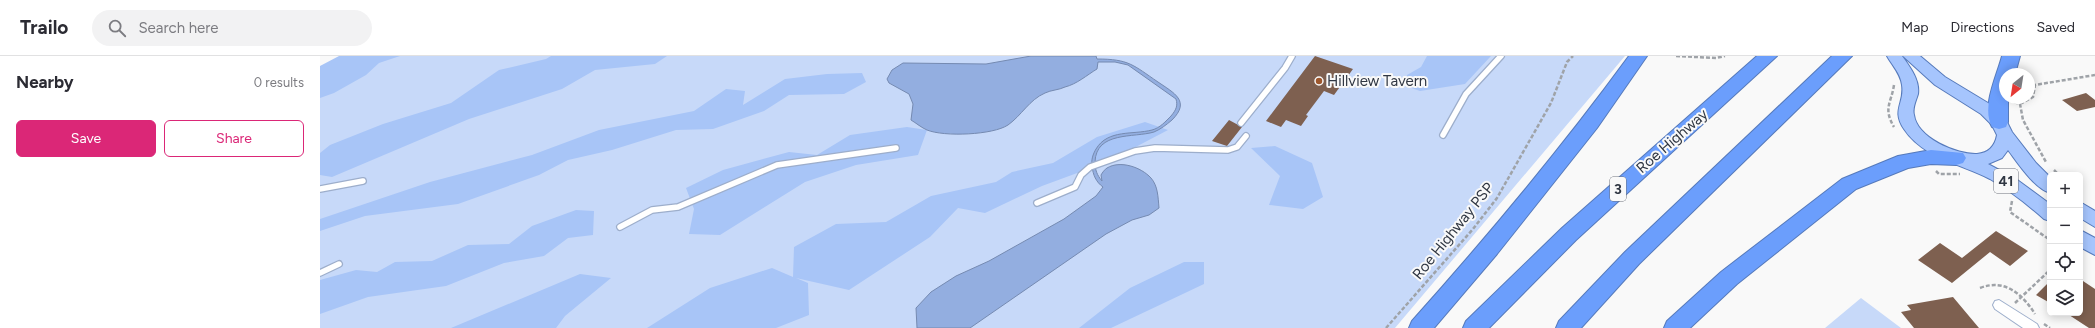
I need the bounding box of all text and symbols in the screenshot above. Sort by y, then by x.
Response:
search box [92,10,372,46]
text: Trailo [20,16,68,39]
icon: search [106,17,128,39]
text: Search here [138,19,219,37]
text: Map [1901,19,1929,36]
text: Directions [1951,19,2014,36]
text: Saved [2036,19,2075,36]
north arrow [1999,68,2035,104]
text: Nearby [16,72,74,92]
place label: Hillview Tavern [1327,72,1427,90]
text: 0 results [254,75,304,90]
marker: Hillview Tavern [1314,76,1324,86]
street label: Roe Highway [1633,105,1711,177]
button: Save [16,120,156,157]
button: Share [164,120,304,157]
road number: 41 [1994,169,2018,193]
map controls [2047,172,2083,316]
button: + [2047,172,2083,208]
road number: 3 [1610,177,1626,201]
street label: Roe Highway PSP [1409,179,1498,283]
button: − [2047,208,2083,244]
button: locate [2047,244,2083,280]
button: layers [2047,280,2083,316]

